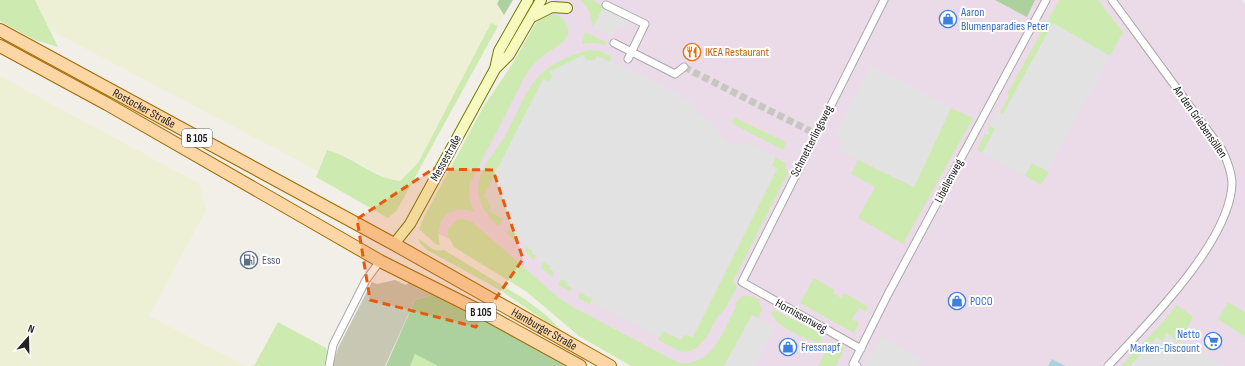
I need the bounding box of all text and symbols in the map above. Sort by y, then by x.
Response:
place label: Aaron Blumenparadies Peter [960,5,1049,34]
shop icon: Aaron Blumenparadies Peter [938,9,958,29]
restaurant icon: IKEA Restaurant [682,42,702,62]
place label: IKEA Restaurant [705,45,770,60]
street label: An den Griebensöllen [1169,82,1230,161]
street label: Rostocker Straße [110,85,178,131]
street label: Schmetterlingsweg [788,103,837,179]
road number: B 105 [182,129,212,147]
street label: Messestraße [427,132,465,184]
street label: Libellenweg [931,156,967,205]
fuel station icon: Esso [239,250,259,270]
place label: Esso [262,253,280,268]
shop icon: POCO [947,291,967,311]
place label: POCO [970,294,993,309]
street label: Hornissenweg [773,296,830,336]
road number: B 105 [466,303,496,321]
street label: Hamburger Straße [509,304,580,353]
north arrow [8,318,48,358]
text: N [26,322,36,336]
place label: Netto Marken-Discount [1130,327,1200,356]
supermarket icon: Netto Marken-Discount [1203,331,1223,351]
shop icon: Fressnapf [778,337,798,357]
place label: Fressnapf [801,340,841,355]

